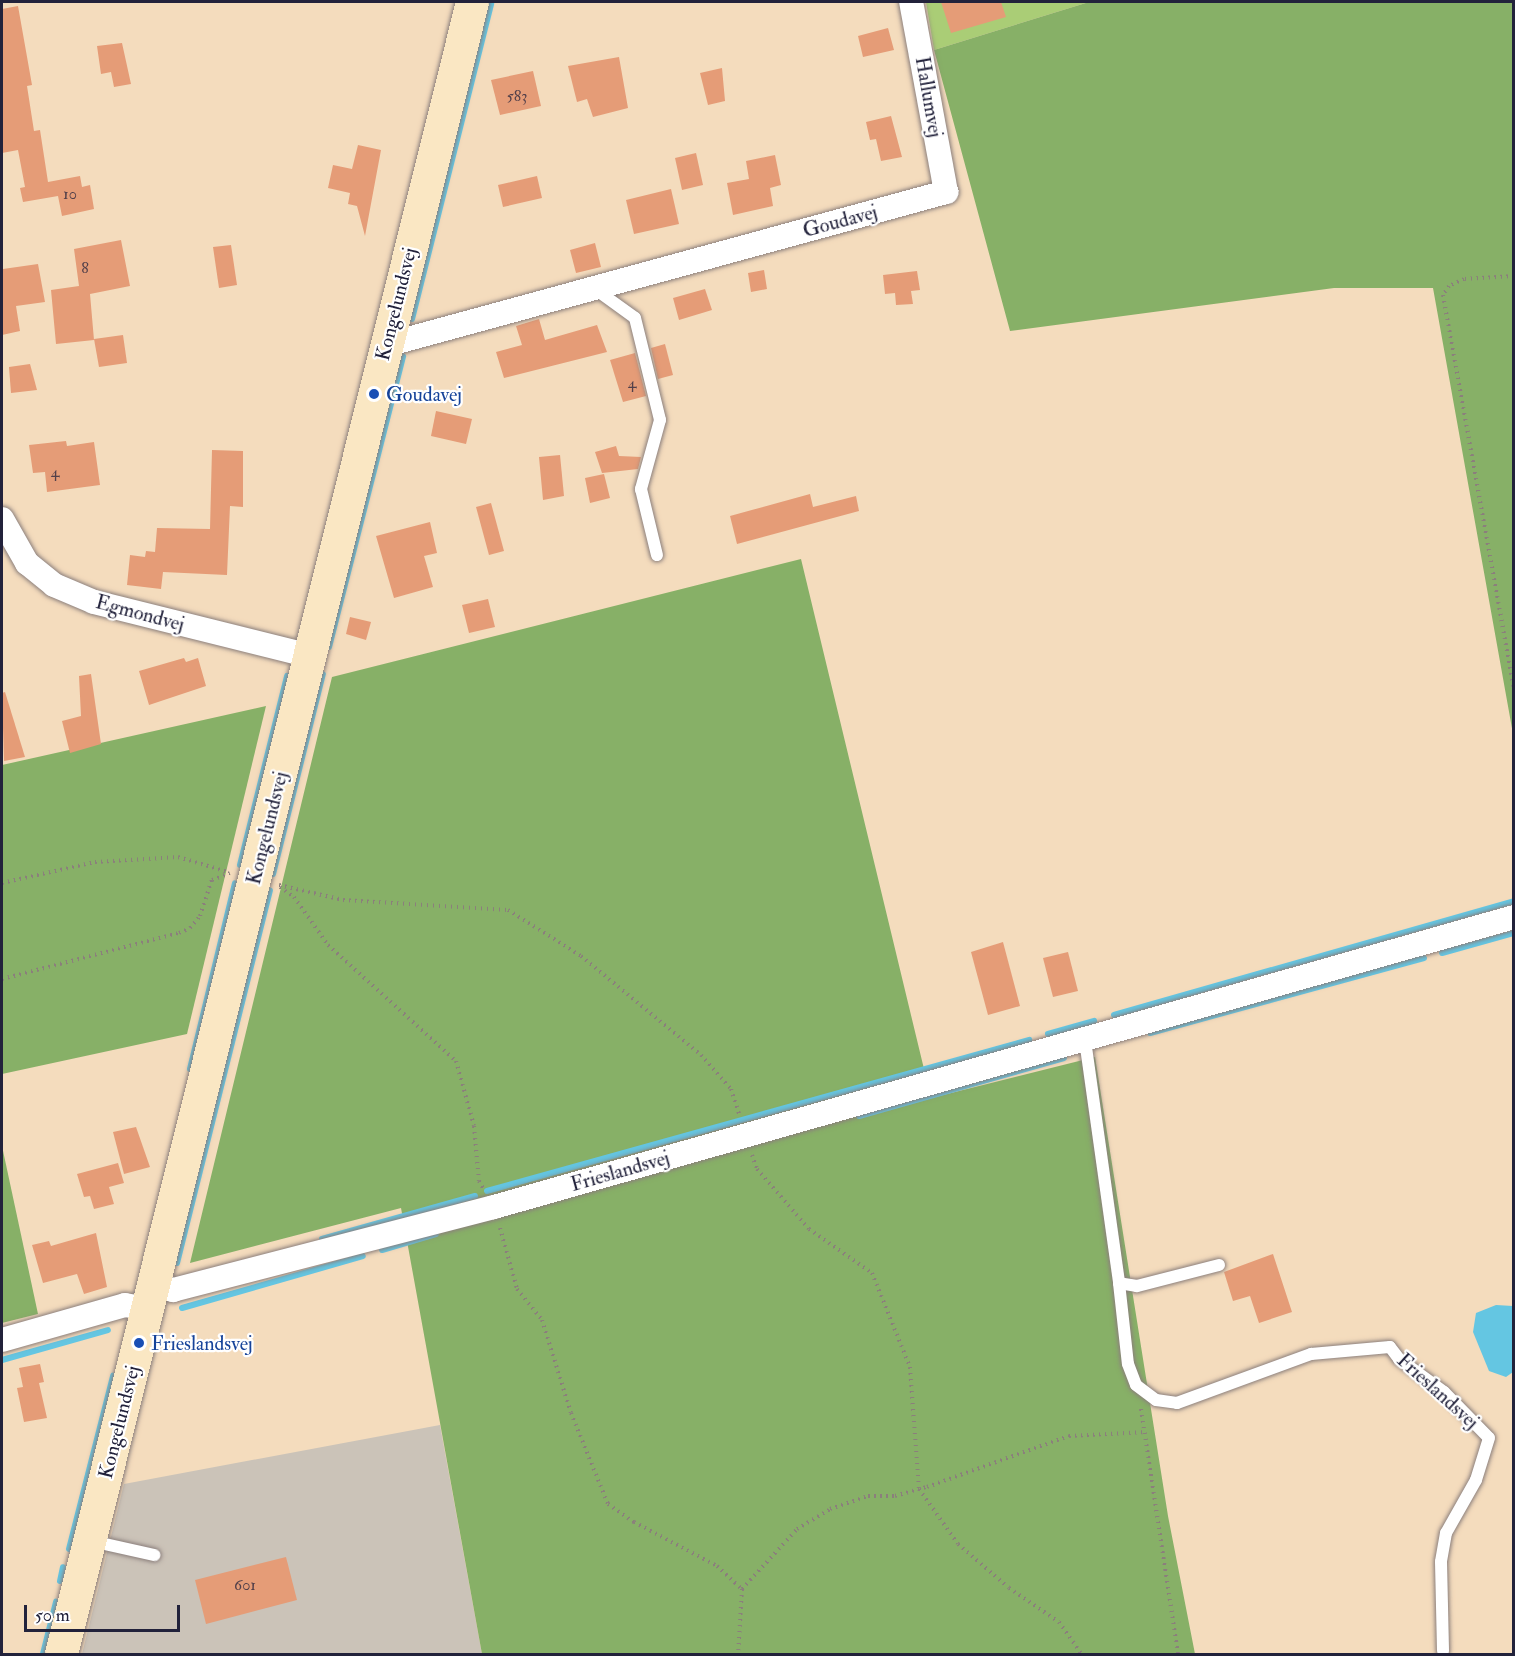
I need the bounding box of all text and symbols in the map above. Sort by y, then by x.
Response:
street label: Hallumvej [910,55,948,139]
house number: 583 [507,86,527,106]
house number: 10 [63,184,77,204]
street label: Goudavej [800,200,880,242]
street label: Kongelundsvej [370,245,422,363]
house number: 8 [81,258,89,278]
house number: 4 [628,373,636,393]
place label: Goudavej [386,382,462,406]
marker: Goudavej [367,387,381,401]
house number: 4 [51,462,59,482]
street label: Egmondvej [93,590,187,636]
street label: Kongelundsvej [241,769,293,887]
street label: Frieslandsvej [568,1145,672,1197]
place label: Frieslandsvej [151,1331,253,1355]
marker: Frieslandsvej [132,1336,146,1350]
street label: Frieslandsvej [1392,1348,1484,1434]
street label: Kongelundsvej [93,1363,145,1481]
house number: 601 [234,1575,256,1595]
scale bar [27,1593,183,1631]
text: 50 m [35,1604,70,1627]

